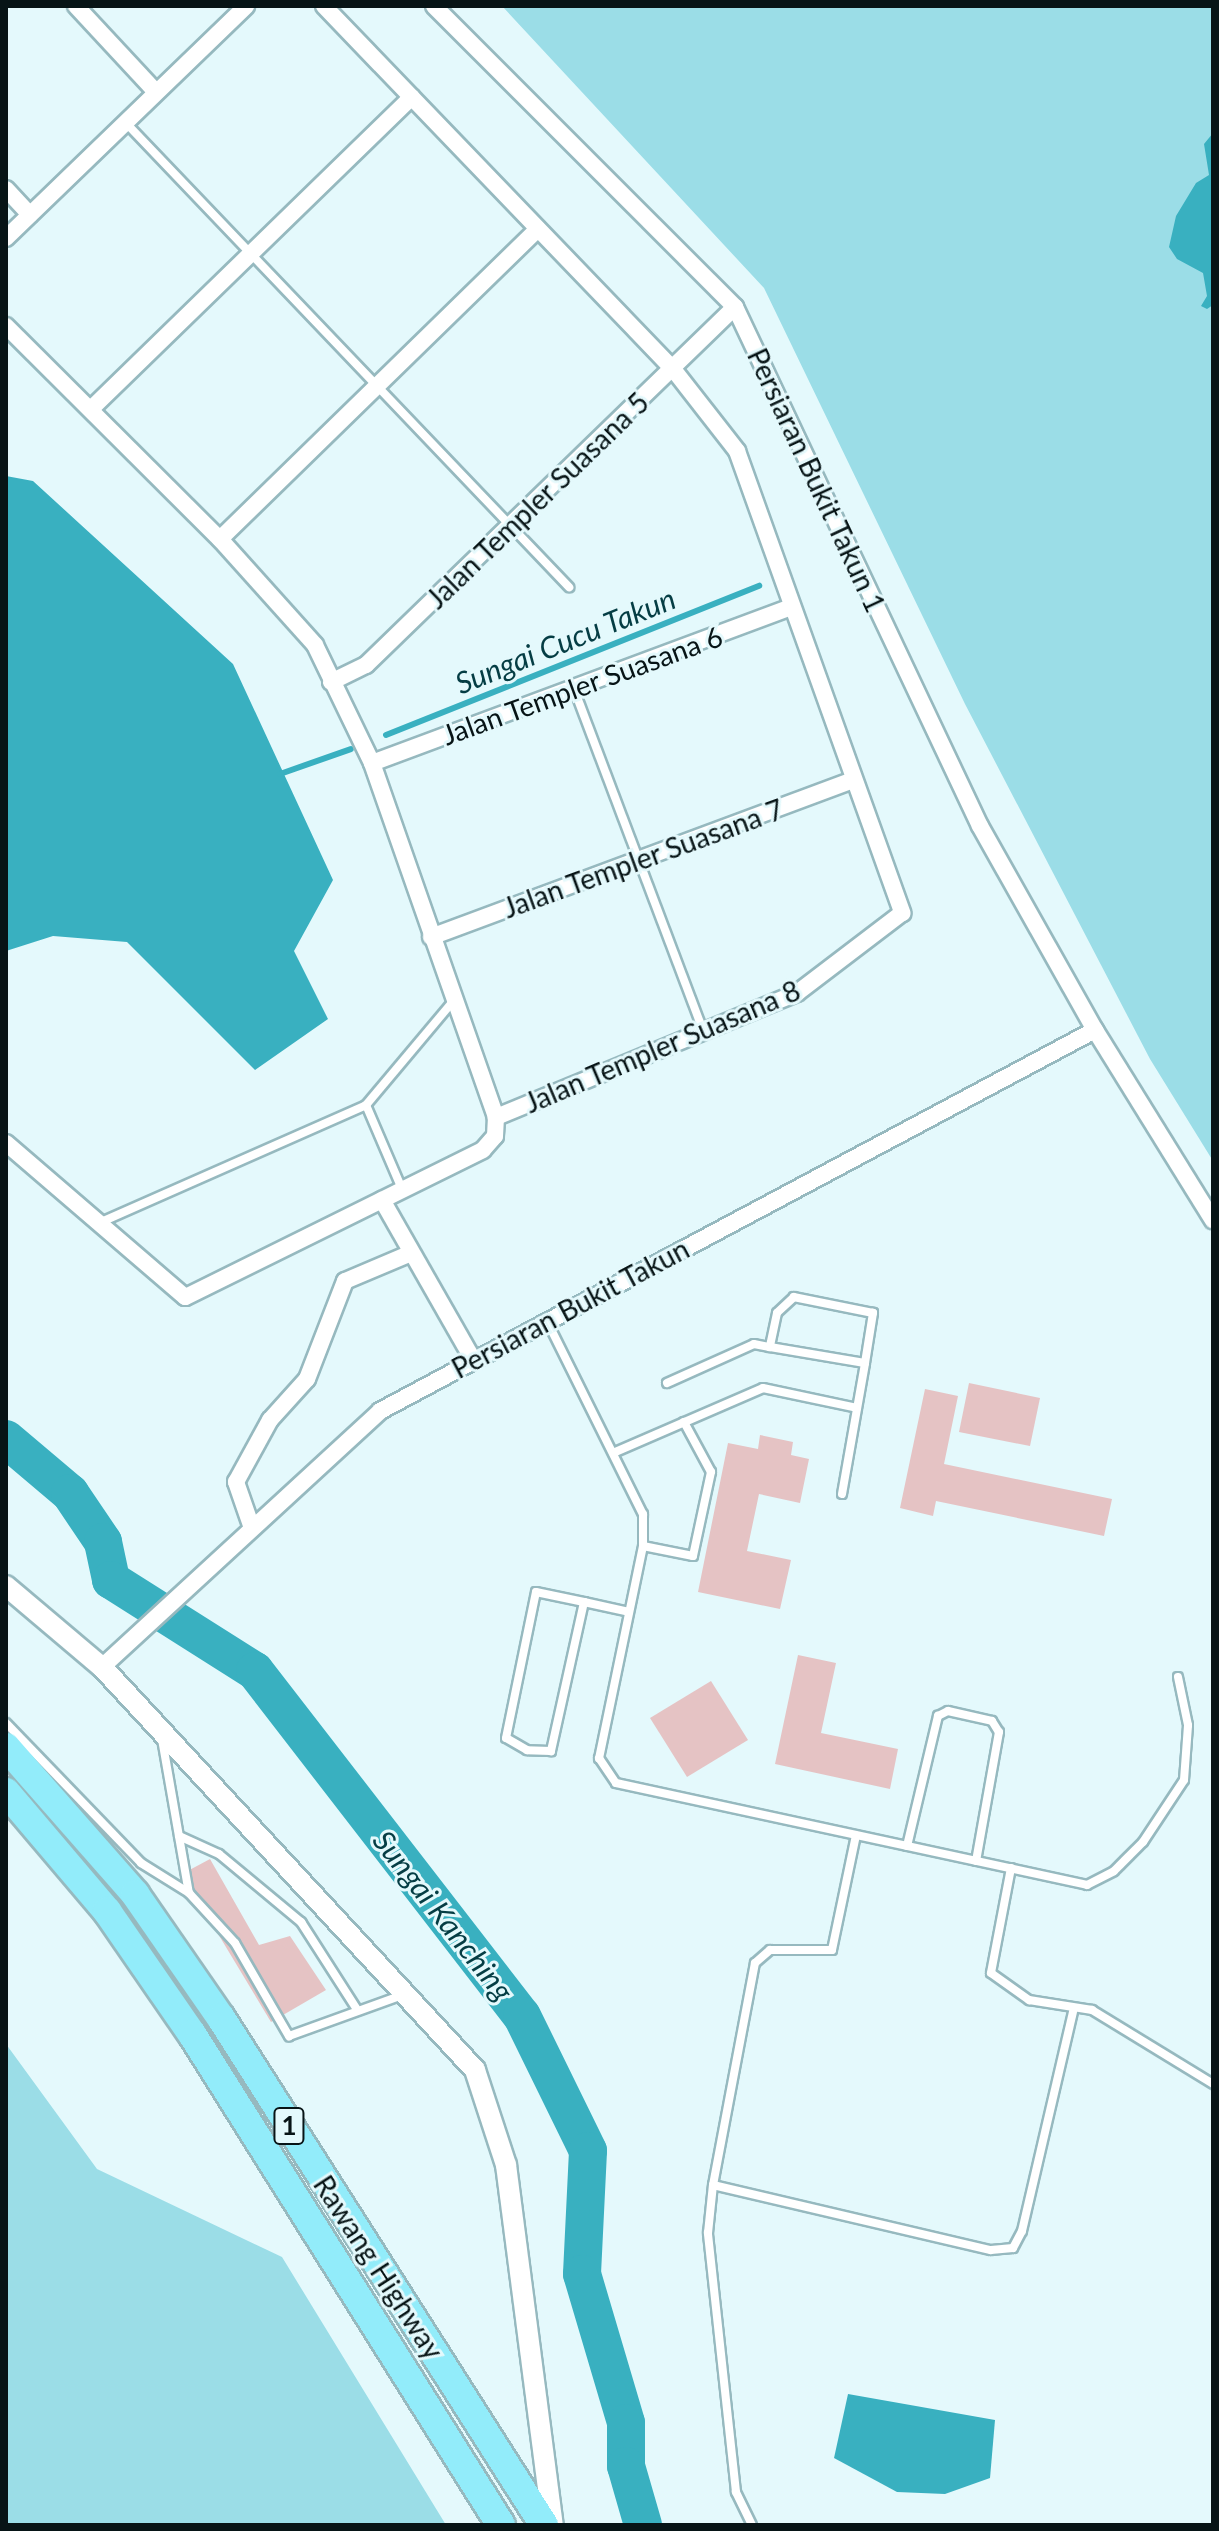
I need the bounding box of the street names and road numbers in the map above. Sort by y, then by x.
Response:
street label: Persiaran Bukit Takun 1 [741,342,893,618]
street label: Jalan Templer Suasana 5 [418,385,656,615]
street label: Jalan Templer Suasana 6 [437,618,727,752]
street label: Jalan Templer Suasana 7 [498,791,788,925]
street label: Jalan Templer Suasana 8 [519,972,805,1120]
street label: Persiaran Bukit Takun [445,1231,695,1385]
road number: 1 [273,2104,305,2148]
street label: Rawang Highway [307,2169,451,2365]

